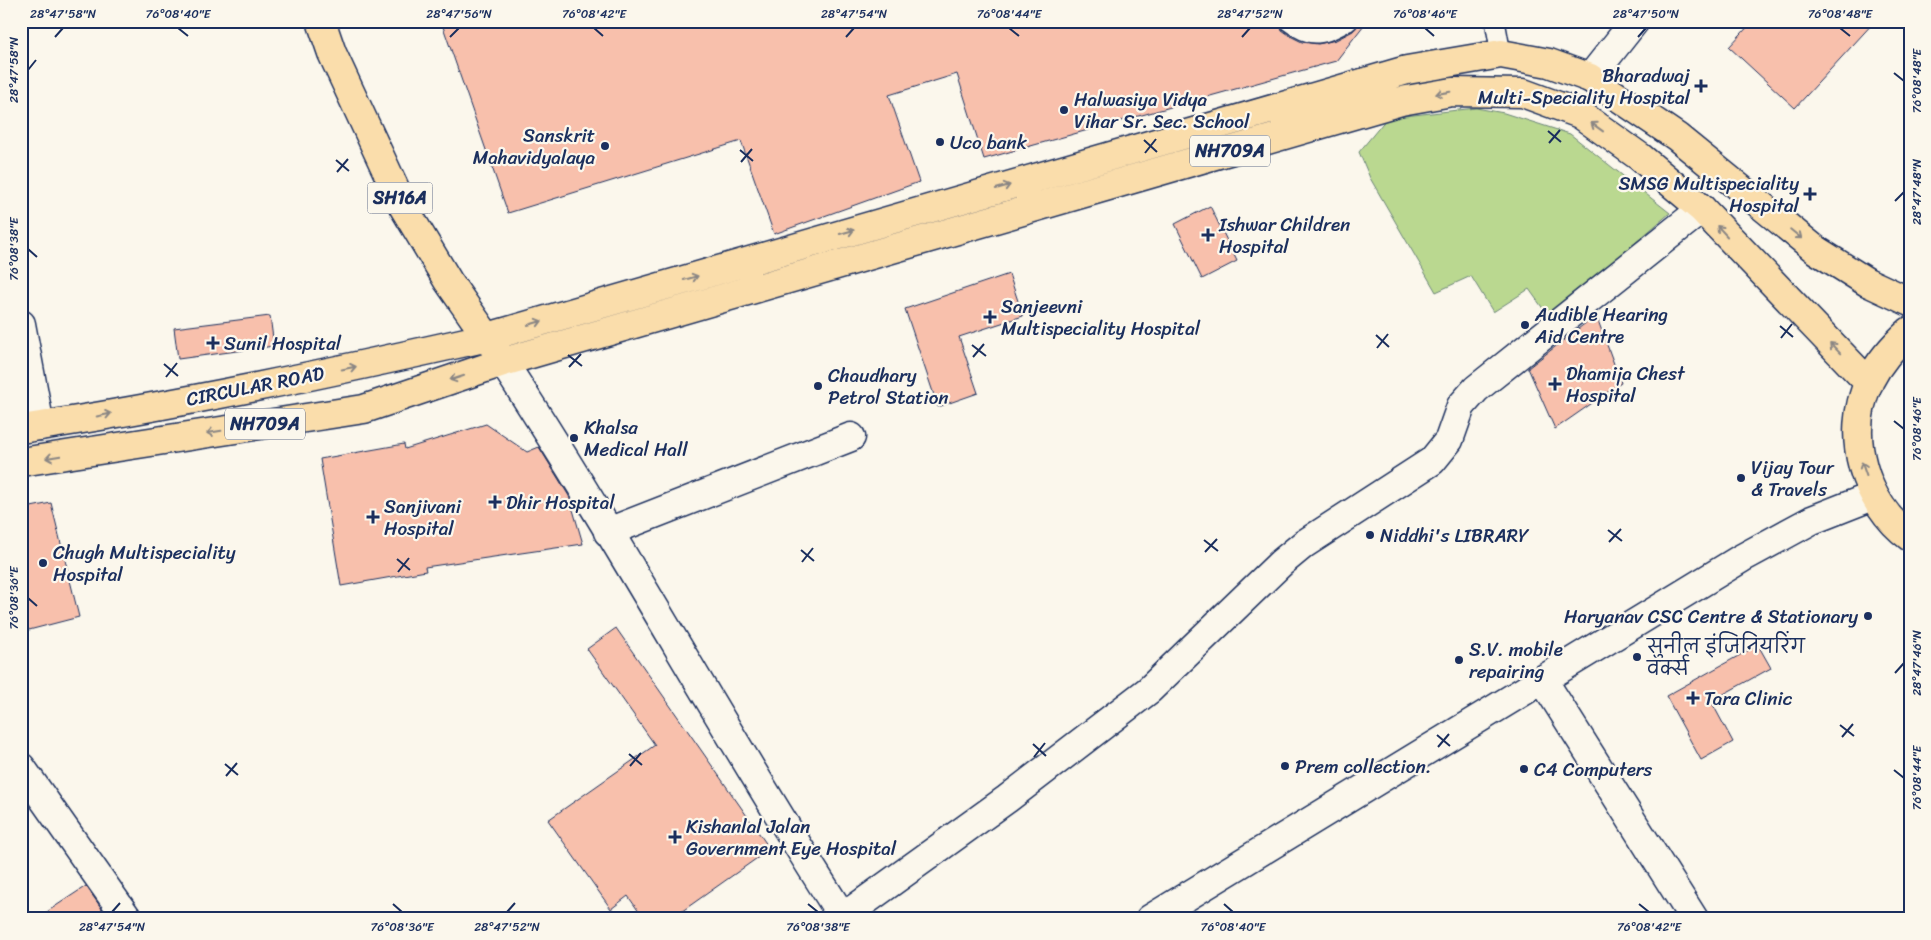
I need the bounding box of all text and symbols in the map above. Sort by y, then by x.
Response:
text: 28°47'58"N [30,3,97,25]
text: 76°08'40"E [146,3,212,25]
text: 28°47'56"N [426,3,492,25]
text: 76°08'42"E [562,3,627,25]
text: 28°47'54"N [821,3,888,25]
text: 76°08'44"E [977,3,1043,25]
text: 28°47'52"N [1217,3,1284,25]
text: 76°08'46"E [1393,3,1458,25]
text: 28°47'50"N [1613,3,1680,25]
text: 76°08'48"E [1808,3,1874,25]
text: 28°47'58"N [3,36,25,103]
text: 76°08'48"E [1906,47,1928,113]
place label: Bharadwaj Multi-Speciality Hospital [1478,59,1691,114]
marker: Bharadwaj Multi-Speciality Hospital [1694,79,1708,93]
place label: Halwasiya Vidya Vihar Sr. Sec. School [1074,83,1250,138]
one-way arrow [1435,89,1451,99]
marker: Halwasiya Vidya Vihar Sr. Sec. School [1058,104,1070,116]
place label: Sanskrit Mahavidyalaya [473,119,595,174]
one-way arrow [1590,122,1604,132]
place label: Uco bank [950,126,1028,159]
marker: Uco bank [934,136,946,148]
road number: NH709A [1190,136,1270,166]
marker: Sanskrit Mahavidyalaya [599,140,611,152]
text: 28°47'48"N [1906,158,1928,225]
place label: SMSG Multispeciality Hospital [1618,167,1800,222]
road number: SH16A [368,182,432,214]
one-way arrow [994,182,1010,192]
marker: SMSG Multispeciality Hospital [1803,187,1817,201]
place label: Ishwar Children Hospital [1218,208,1350,263]
text: 76°08'38"E [3,216,25,281]
one-way arrow [1716,224,1728,237]
one-way arrow [838,227,854,237]
marker: Ishwar Children Hospital [1201,228,1215,242]
one-way arrow [1789,229,1802,240]
one-way arrow [682,272,698,282]
place label: Sanjeevni Multispeciality Hospital [1001,290,1201,345]
place label: Audible Hearing Aid Centre [1534,298,1668,353]
marker: Sanjeevni Multispeciality Hospital [983,310,997,324]
one-way arrow [526,318,542,328]
marker: Audible Hearing Aid Centre [1519,319,1531,331]
place label: Sunil Hospital [224,327,342,360]
marker: Sunil Hospital [206,336,220,350]
one-way arrow [1829,342,1841,354]
street label: CIRCULAR ROAD [183,356,327,416]
place label: Dhamija Chest Hospital [1566,357,1686,412]
place label: Chaudhary Petrol Station [828,359,949,414]
one-way arrow [341,363,357,372]
one-way arrow [449,373,465,383]
marker: Dhamija Chest Hospital [1548,377,1562,391]
marker: Chaudhary Petrol Station [812,380,824,392]
text: 76°08'46"E [1906,396,1928,461]
road number: NH709A [225,408,305,439]
one-way arrow [95,410,111,420]
place label: Khalsa Medical Hall [584,411,688,466]
one-way arrow [206,427,222,437]
marker: Khalsa Medical Hall [568,432,580,444]
place label: Vijay Tour & Travels [1751,451,1835,506]
one-way arrow [45,452,61,462]
one-way arrow [1859,462,1868,478]
marker: Vijay Tour & Travels [1735,472,1747,484]
place label: Dhir Hospital [506,486,615,519]
place label: Sanjivani Hospital [384,490,462,545]
marker: Dhir Hospital [488,495,502,509]
marker: Sanjivani Hospital [366,510,380,524]
place label: Niddhi's LIBRARY [1380,519,1530,552]
marker: Niddhi's LIBRARY [1364,529,1376,541]
place label: Chugh Multispeciality Hospital [53,536,236,591]
marker: Chugh Multispeciality Hospital [37,557,49,569]
text: 76°08'36"E [3,565,25,630]
place label: Haryanav CSC Centre & Stationary [1564,600,1858,633]
marker: Haryanav CSC Centre & Stationary [1862,610,1874,622]
text: 28°47'46"N [1906,629,1928,696]
place label: सुनील इंजिनियरिंग वर्क्स [1646,630,1807,685]
place label: S.V. mobile repairing [1469,633,1563,688]
marker: सुनील इंजिनियरिंग वर्क्स [1631,651,1643,663]
marker: S.V. mobile repairing [1453,654,1465,666]
place label: Tara Clinic [1704,682,1793,715]
marker: Tara Clinic [1686,691,1700,705]
text: 76°08'44"E [1906,744,1928,810]
place label: Prem collection. [1295,750,1431,783]
place label: C4 Computers [1534,753,1653,786]
marker: Prem collection. [1279,760,1291,772]
marker: C4 Computers [1518,763,1530,775]
place label: Kishanlal Jalan Government Eye Hospital [686,810,897,865]
marker: Kishanlal Jalan Government Eye Hospital [668,830,682,844]
text: 28°47'54"N [79,916,146,938]
text: 76°08'36"E [370,916,435,938]
text: 28°47'52"N [474,916,541,938]
text: 76°08'38"E [786,916,851,938]
text: 76°08'40"E [1201,916,1267,938]
text: 76°08'42"E [1617,916,1682,938]

